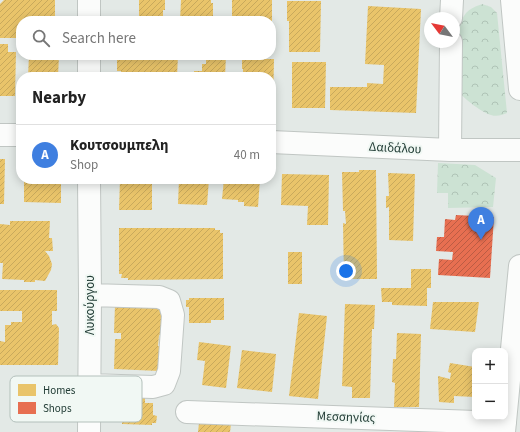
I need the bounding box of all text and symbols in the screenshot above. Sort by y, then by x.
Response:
north arrow [424,12,460,48]
search box [16,16,276,60]
icon: search [30,27,52,49]
text: Search here [62,28,136,49]
text: Nearby [32,86,86,110]
text: Κουτσουμπελη [70,135,169,156]
street label: Δαιδάλου [368,138,422,158]
text: A [41,146,49,164]
text: 40 m [234,146,260,164]
text: Shop [70,156,98,174]
pin: A [468,207,494,240]
your location [336,261,356,281]
street label: Λυκούργου [81,275,99,335]
map controls [472,348,508,420]
button: + [472,348,508,384]
legend [10,376,142,422]
text: Homes [43,383,76,398]
button: − [472,384,508,420]
text: Shops [43,401,72,416]
street label: Μεσσηνίας [316,407,376,427]

